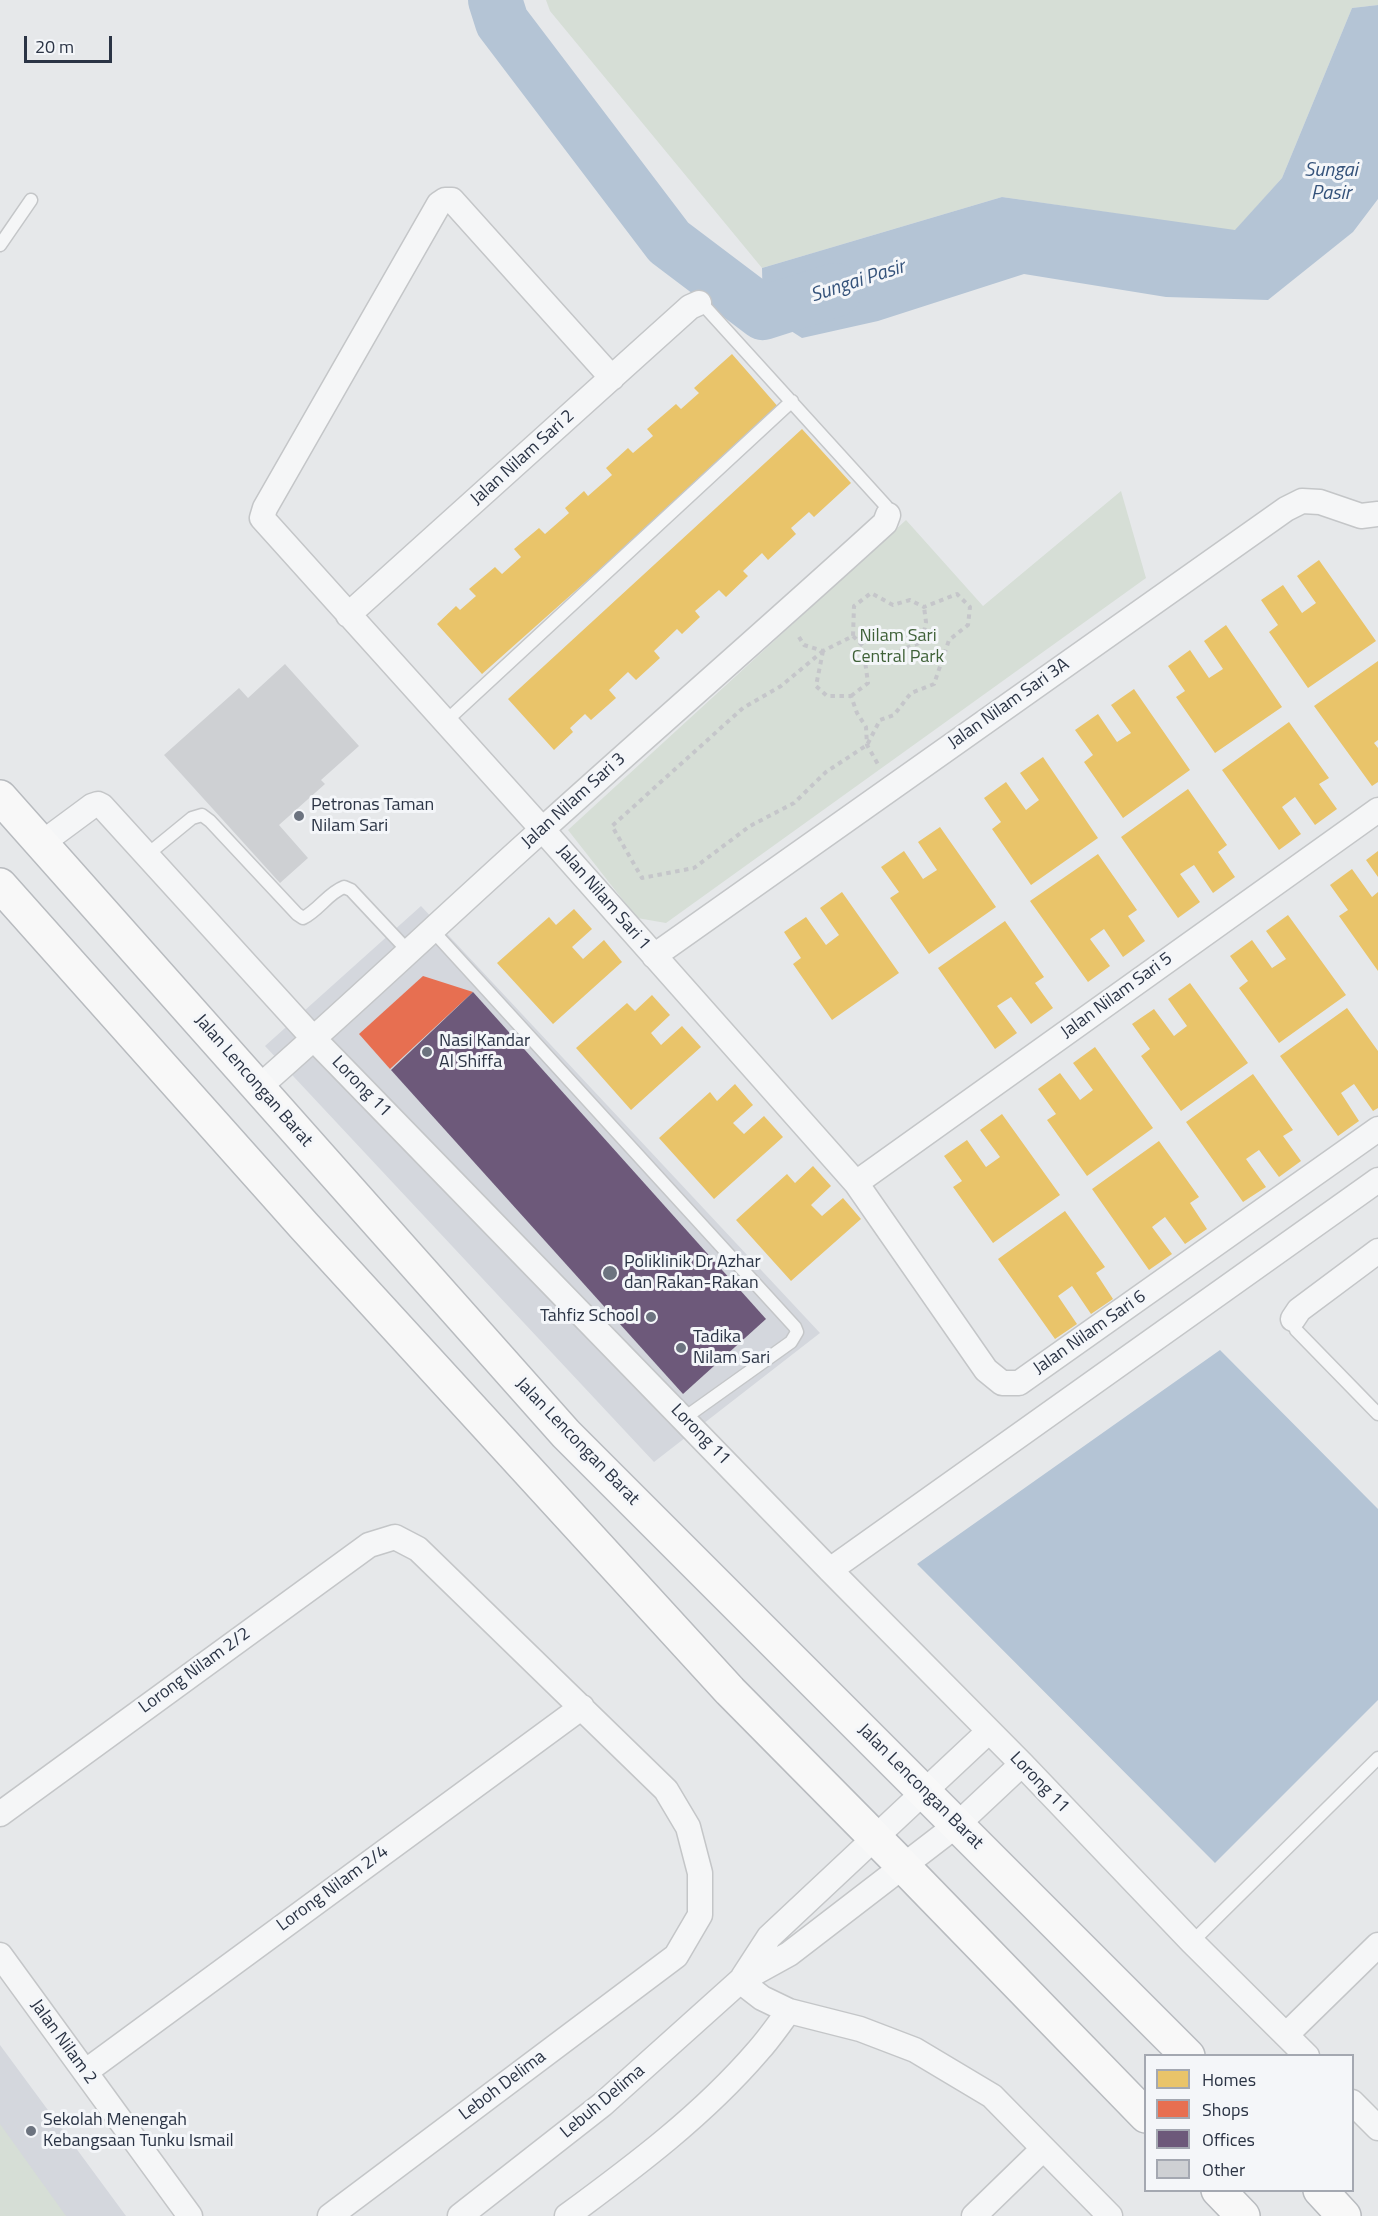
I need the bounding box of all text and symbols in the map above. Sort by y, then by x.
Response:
scale bar [27,24,116,62]
text: 20 m [35,33,74,60]
water label: Sungai Pasir [1304,159,1358,206]
water label: Sungai Pasir [808,255,908,309]
street label: Jalan Nilam Sari 2 [467,406,579,510]
park label: Nilam Sari Central Park [852,626,944,668]
street label: Jalan Nilam Sari 3A [944,654,1074,754]
street label: Jalan Nilam Sari 3 [518,749,630,853]
place label: Petronas Taman Nilam Sari [311,795,434,838]
marker: Petronas Taman Nilam Sari [292,809,306,823]
street label: Jalan Nilam Sari 1 [551,841,655,955]
street label: Jalan Nilam Sari 5 [1057,948,1177,1044]
street label: Jalan Lencongan Barat [189,1010,317,1152]
place label: Nasi Kandar Al Shiffa [439,1031,530,1074]
marker: Nasi Kandar Al Shiffa [420,1045,434,1059]
street label: Lorong 11 [327,1052,395,1122]
place label: Poliklinik Dr Azhar dan Rakan-Rakan [624,1252,761,1294]
marker: Poliklinik Dr Azhar dan Rakan-Rakan [601,1264,619,1282]
street label: Jalan Nilam Sari 6 [1030,1286,1150,1380]
place label: Tahfiz School [540,1306,639,1328]
marker: Tahfiz School [644,1310,658,1324]
place label: Tadika Nilam Sari [693,1327,770,1370]
marker: Tadika Nilam Sari [674,1341,688,1355]
street label: Jalan Lencongan Barat [511,1374,643,1510]
street label: Lorong 11 [666,1400,734,1470]
street label: Lorong Nilam 2/2 [135,1623,255,1719]
street label: Jalan Lencongan Barat [853,1720,987,1854]
street label: Lorong 11 [1005,1748,1073,1818]
street label: Lorong Nilam 2/4 [273,1841,393,1937]
street label: Jalan Nilam 2 [25,1995,101,2089]
street label: Leboh Delima [455,2046,551,2126]
legend [1144,2054,1354,2192]
street label: Lebuh Delima [557,2061,649,2143]
text: Homes [1202,2066,1256,2093]
text: Shops [1202,2096,1249,2123]
place label: Sekolah Menengah Kebangsaan Tunku Ismail [43,2110,234,2152]
marker: Sekolah Menengah Kebangsaan Tunku Ismail [24,2124,38,2138]
text: Offices [1202,2126,1255,2153]
text: Other [1202,2156,1245,2183]

